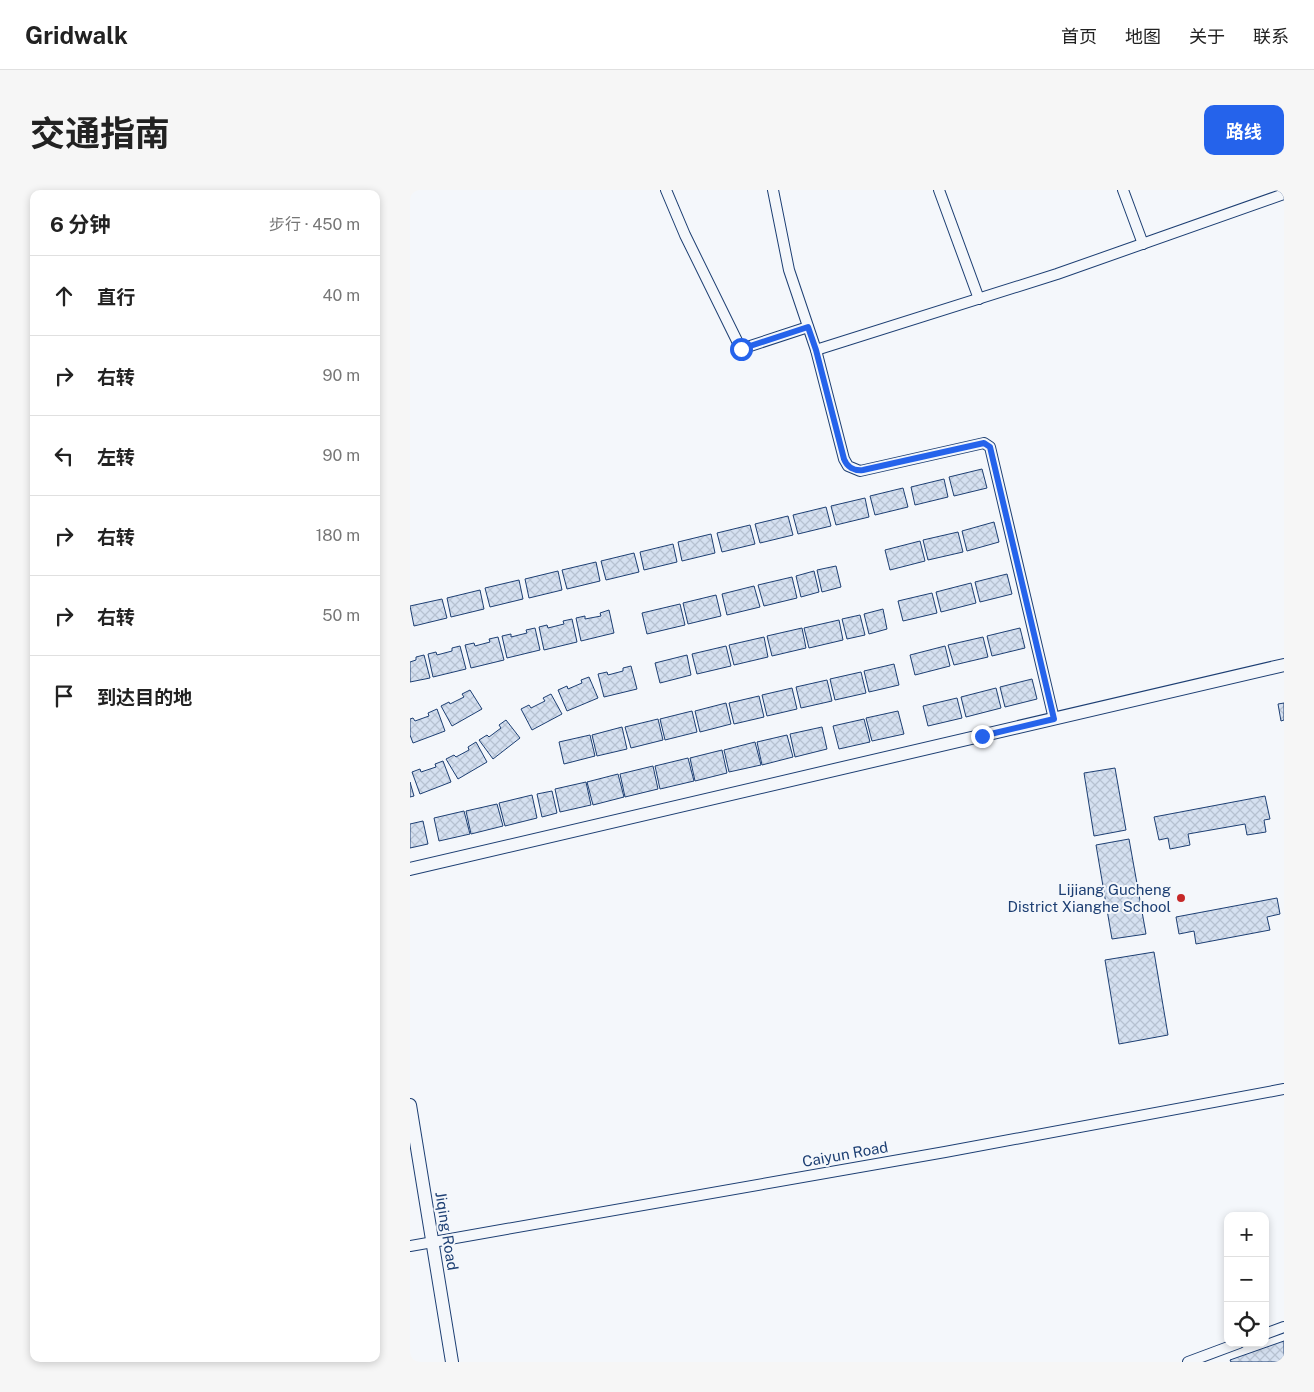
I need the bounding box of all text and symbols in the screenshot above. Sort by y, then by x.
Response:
text: Gridwalk [25,21,128,49]
text: 首页 [1061,26,1097,47]
text: 地图 [1125,26,1161,47]
text: 关于 [1189,26,1225,47]
text: 联系 [1253,26,1289,47]
button: 路线 [1204,105,1284,155]
text: 交通指南 [30,113,170,154]
text: 6 分钟 [50,212,111,237]
text: 步行 · 450 m [269,215,360,234]
icon: ahead [50,282,78,310]
text: 直行 [97,286,135,308]
text: 40 m [322,286,360,305]
route start [730,338,753,361]
icon: right [50,362,78,390]
text: 右转 [97,366,135,388]
text: 90 m [323,366,360,385]
icon: left [50,442,78,470]
text: 左转 [97,446,135,468]
text: 90 m [323,446,360,465]
icon: right [50,522,78,550]
text: 右转 [97,526,135,548]
text: 180 m [316,526,360,545]
icon: right [50,602,78,630]
text: 右转 [97,606,135,628]
text: 50 m [322,606,360,625]
icon: arrive [50,682,78,710]
text: 到达目的地 [97,686,192,708]
route end [971,725,994,748]
place label: Lijiang Gucheng District Xianghe School [1008,881,1171,915]
marker: Lijiang Gucheng District Xianghe School [1175,892,1187,904]
street label: Caiyun Road [801,1138,889,1170]
street label: Jiqing Road [432,1190,462,1272]
map controls [1224,1212,1269,1347]
button: + [1224,1212,1269,1257]
button: − [1224,1257,1269,1302]
button: locate [1224,1302,1269,1347]

